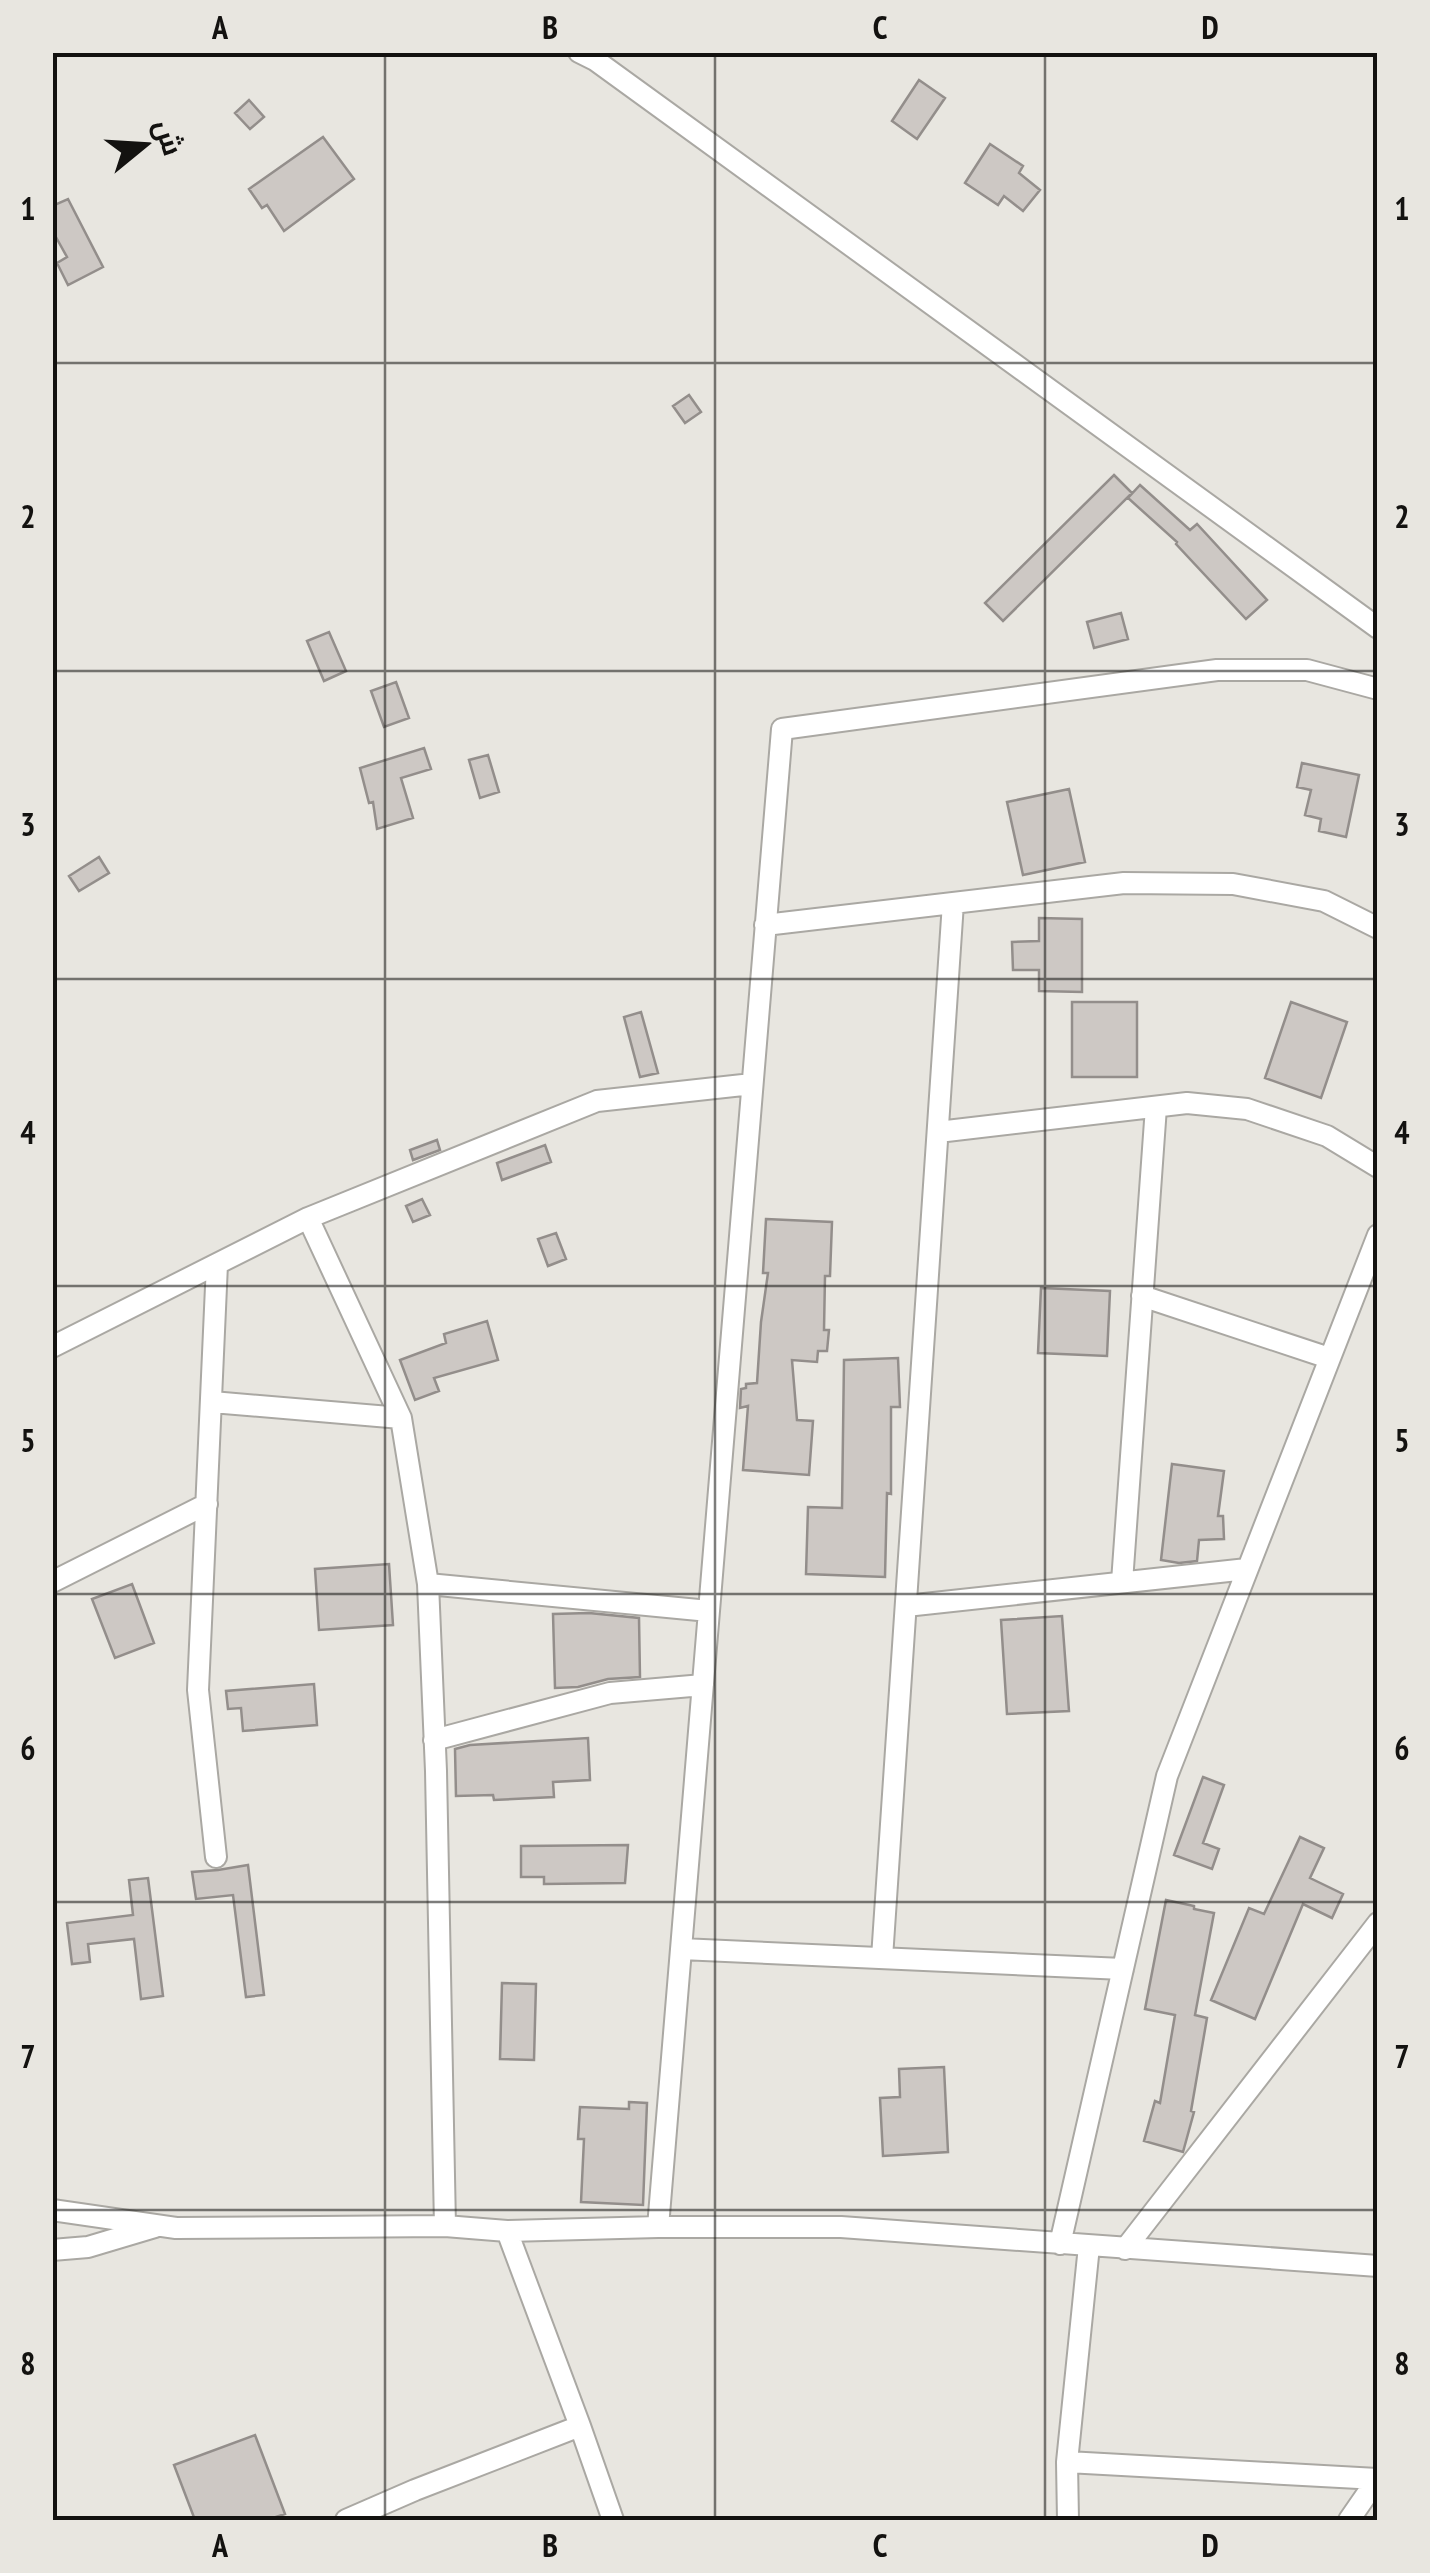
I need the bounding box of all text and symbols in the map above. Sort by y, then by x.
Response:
text: A [211,6,229,48]
text: B [542,6,558,48]
text: C [873,6,888,48]
text: D [1201,6,1219,48]
north arrow [95,95,195,195]
text: ش [146,114,192,160]
text: 1 [20,187,36,229]
text: 1 [1394,187,1410,229]
text: 2 [20,495,36,537]
text: 2 [1394,495,1410,537]
text: 3 [20,803,36,845]
text: 3 [1394,803,1410,845]
text: 4 [20,1111,36,1153]
text: 4 [1394,1111,1410,1153]
text: 5 [20,1419,36,1461]
text: 5 [1394,1419,1410,1461]
text: 6 [20,1727,36,1769]
text: 6 [1394,1727,1410,1769]
text: 7 [20,2035,36,2077]
text: 7 [1394,2035,1410,2077]
text: 8 [20,2342,36,2384]
text: 8 [1394,2342,1410,2384]
text: A [211,2524,229,2566]
text: B [542,2524,558,2566]
text: C [873,2524,888,2566]
text: D [1201,2524,1219,2566]

